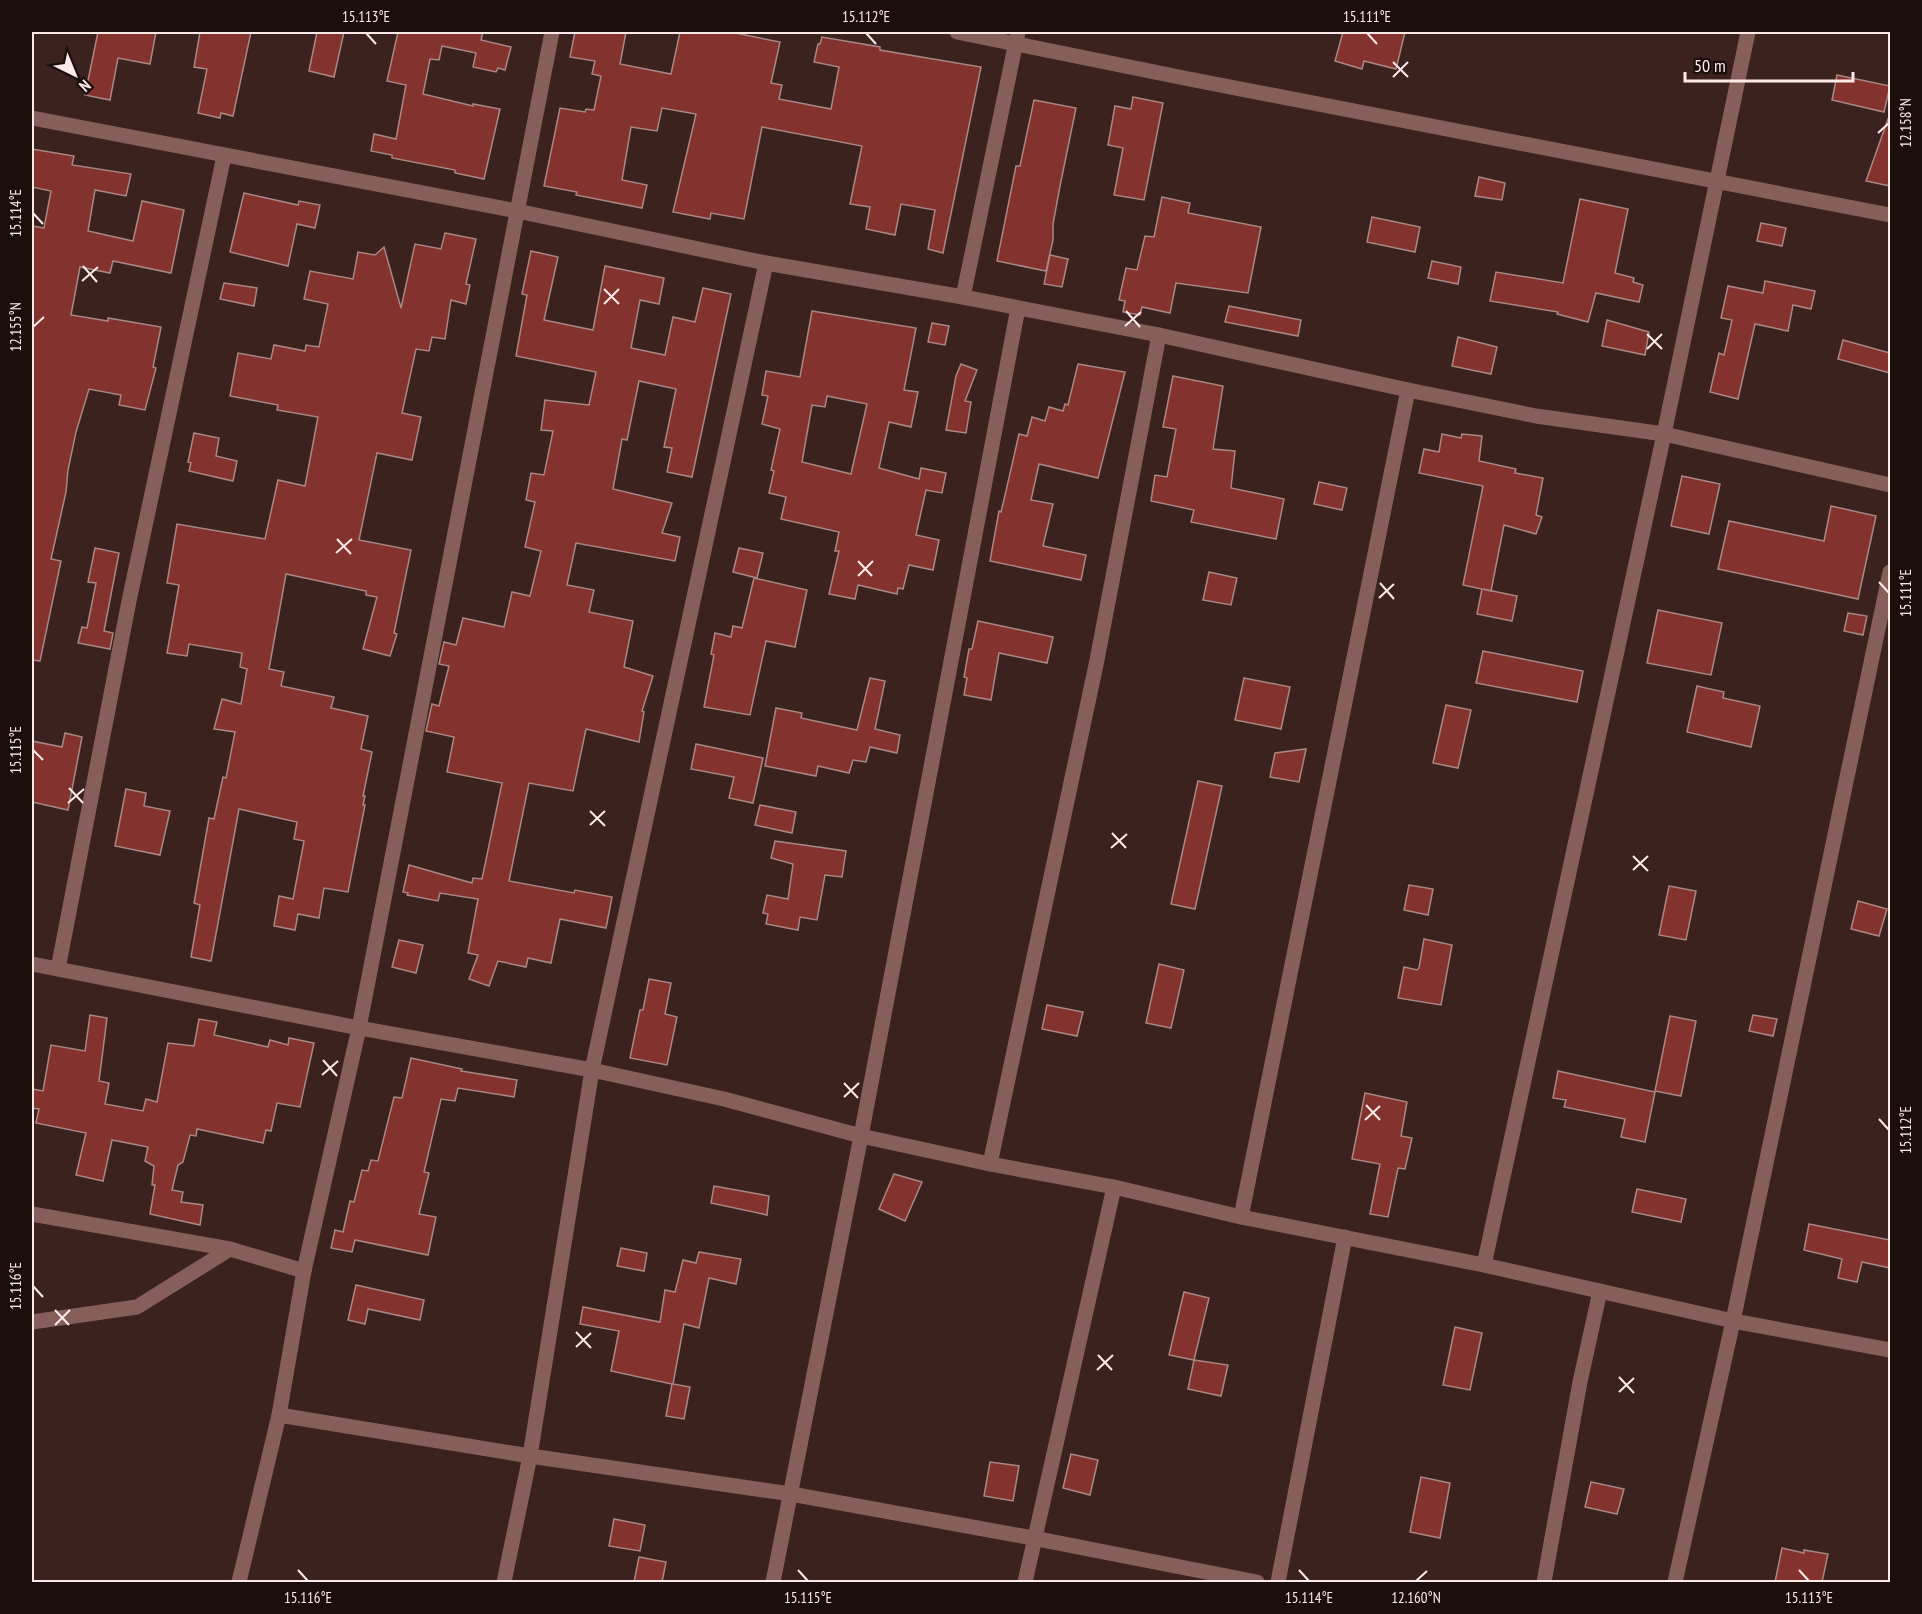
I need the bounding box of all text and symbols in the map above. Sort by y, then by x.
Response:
text: 15.113°E [342,7,390,26]
text: 15.112°E [842,7,890,26]
text: 15.111°E [1343,7,1391,26]
north arrow [45,45,105,105]
scale bar [1685,45,1853,83]
text: 50 m [1694,54,1726,77]
text: N [75,76,95,96]
text: 12.158°N [1896,98,1915,148]
text: 15.114°E [6,189,25,237]
text: 12.155°N [6,302,25,352]
text: 15.111°E [1896,569,1915,617]
text: 15.115°E [6,726,25,774]
text: 15.112°E [1896,1106,1915,1154]
text: 15.116°E [6,1262,25,1310]
text: 15.116°E [284,1588,332,1607]
text: 15.115°E [784,1588,832,1607]
text: 15.114°E [1285,1588,1333,1607]
text: 12.160°N [1391,1588,1441,1607]
text: 15.113°E [1785,1588,1833,1607]

